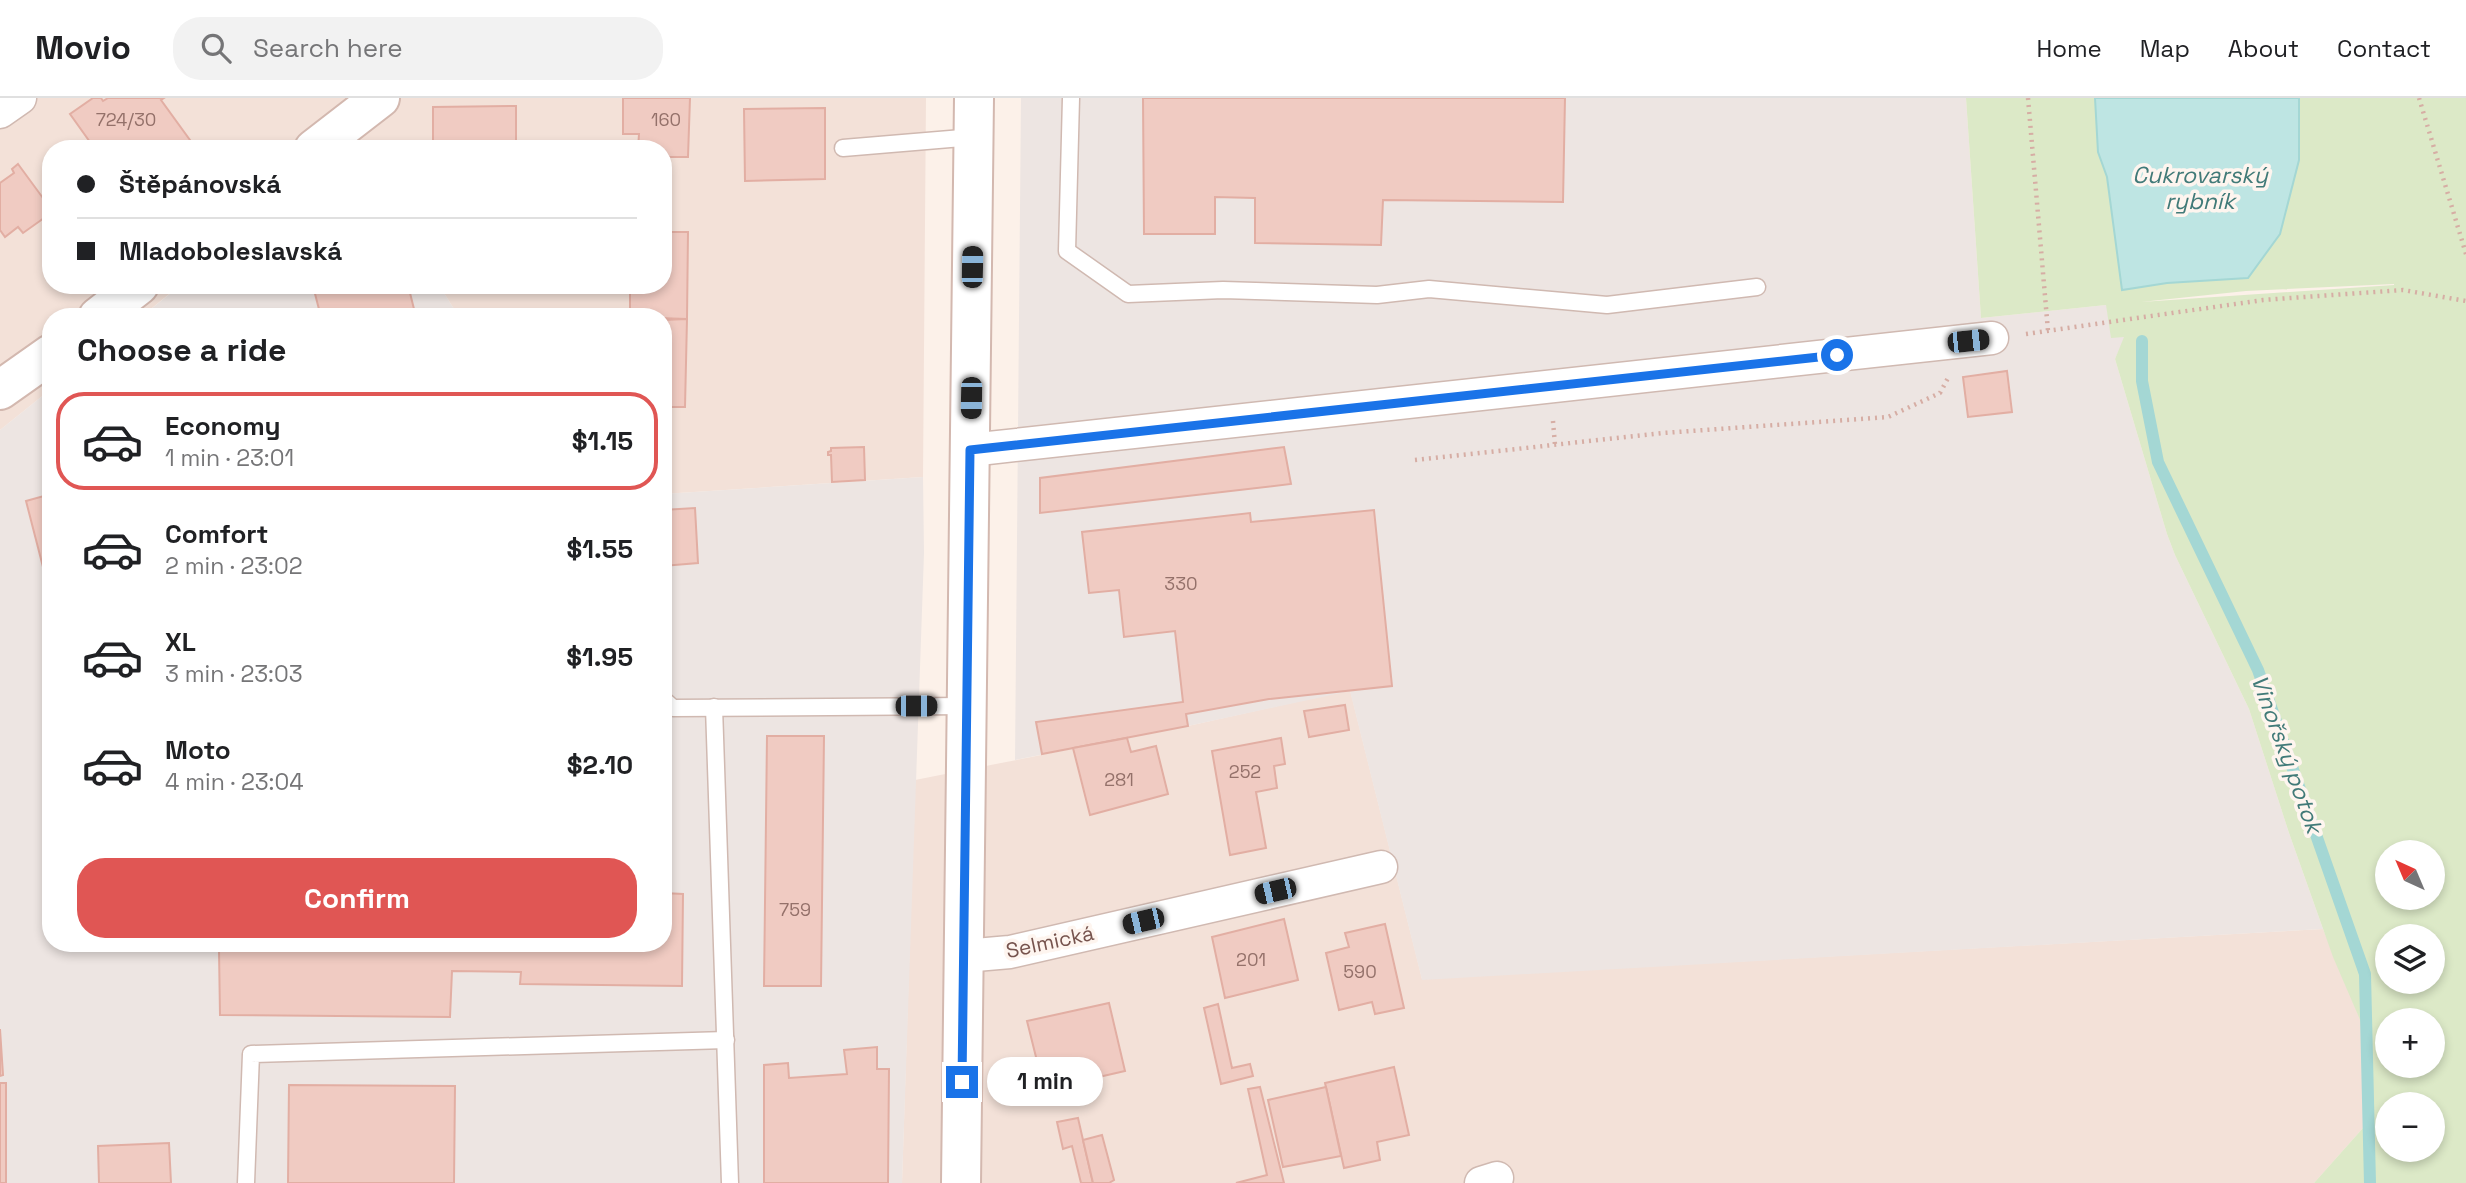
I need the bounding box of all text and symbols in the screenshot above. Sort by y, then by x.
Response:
search box [173,17,663,80]
text: Movio [35,27,131,69]
icon: search [197,29,235,67]
text: Search here [253,31,403,65]
text: Home [2036,33,2102,64]
text: Map [2140,33,2190,64]
text: About [2228,33,2299,64]
text: Contact [2337,33,2431,64]
house number: 724/30 [96,108,156,131]
house number: 160 [651,108,681,131]
water label: Cukrovarský rybník [2132,160,2269,216]
text: Štěpánovská [119,167,281,201]
text: Mladoboleslavská [119,234,342,268]
car [962,246,983,288]
car [1947,328,1990,354]
text: Choose a ride [77,330,287,370]
route start [1821,339,1853,371]
car [961,377,982,419]
text: Economy [165,409,281,443]
icon: car [81,410,144,473]
text: $1.15 [572,424,633,458]
text: 1 min · 23:01 [165,443,294,473]
text: Comfort [165,517,268,551]
icon: car [81,518,144,581]
text: $1.55 [567,532,633,566]
text: 2 min · 23:02 [165,551,303,581]
house number: 330 [1164,572,1198,595]
text: XL [165,625,196,659]
icon: car [81,626,144,689]
text: $1.95 [566,640,633,674]
text: 3 min · 23:03 [165,659,303,689]
water label: Vinořský potok [2244,671,2330,840]
car [896,696,938,717]
text: Moto [165,733,231,767]
icon: car [81,734,144,797]
text: $2.10 [567,748,633,782]
house number: 252 [1229,760,1261,783]
text: 4 min · 23:04 [165,767,304,797]
house number: 281 [1104,768,1134,791]
north arrow [2375,840,2445,910]
map controls [2375,840,2445,1162]
button: Confirm [77,858,637,938]
car [1253,876,1298,906]
house number: 759 [779,898,811,921]
car [1121,906,1166,936]
street label: Selmická [1003,919,1096,964]
button: layers [2375,924,2445,994]
house number: 201 [1236,948,1266,971]
house number: 590 [1343,960,1377,983]
button: + [2375,1008,2445,1078]
callout: 1 min [986,1058,1102,1107]
route end [946,1066,978,1098]
text: 1 min [1017,1066,1073,1096]
button: − [2375,1092,2445,1162]

